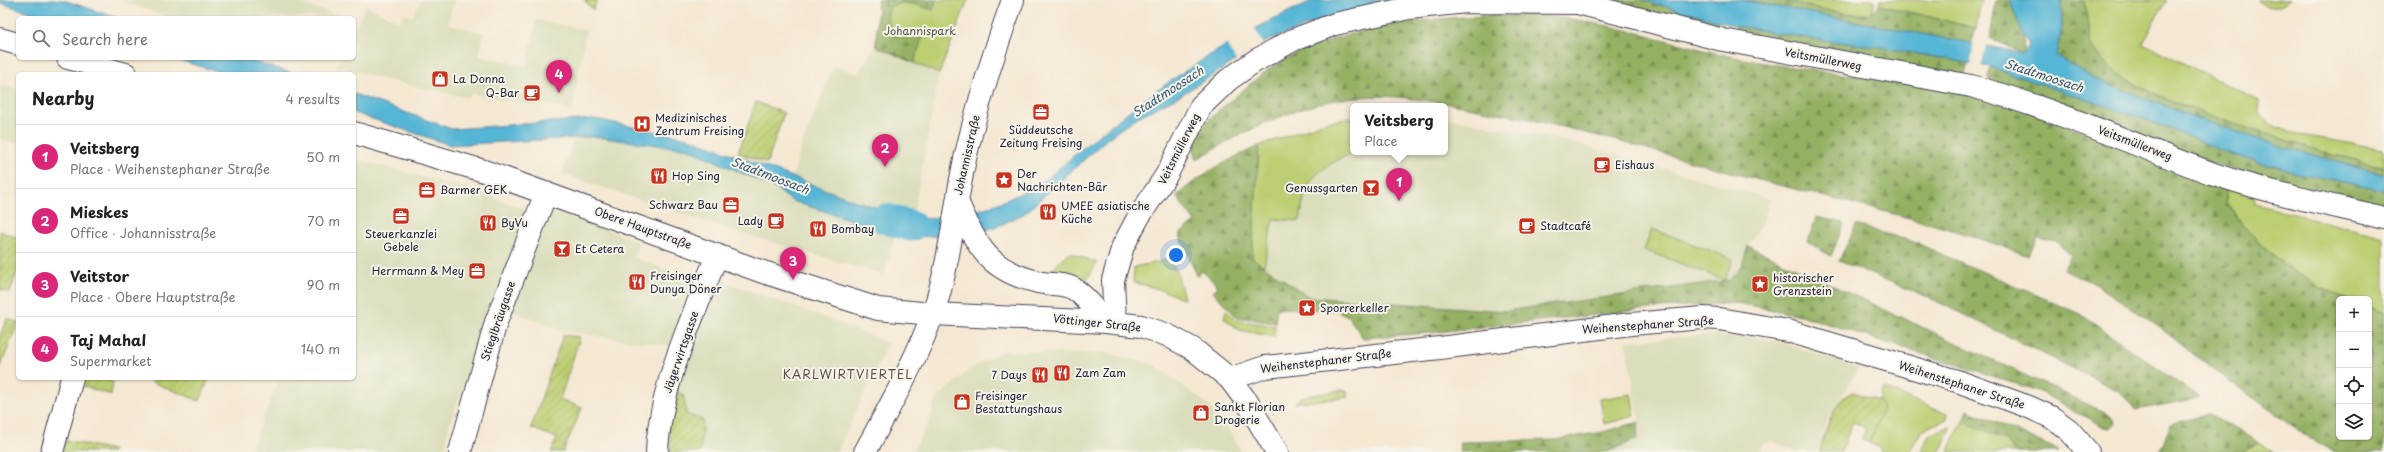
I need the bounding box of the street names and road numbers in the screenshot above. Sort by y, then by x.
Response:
street label: Veitsmüllerweg [1783,43,1863,74]
street label: Veitsmüllerweg [1153,110,1204,188]
street label: Johannisstraße [949,113,984,197]
street label: Veitsmüllerweg [2095,121,2175,165]
street label: Obere Hauptstraße [592,202,694,253]
street label: Stieglbräugasse [476,278,519,363]
street label: Jägerwirtsgasse [659,308,703,395]
street label: Vöttinger Straße [1052,309,1142,336]
street label: Weihenstephaner Straße [1582,311,1714,338]
street label: Weihenstephaner Straße [1260,344,1393,377]
street label: Weihenstephaner Straße [1897,356,2028,413]

